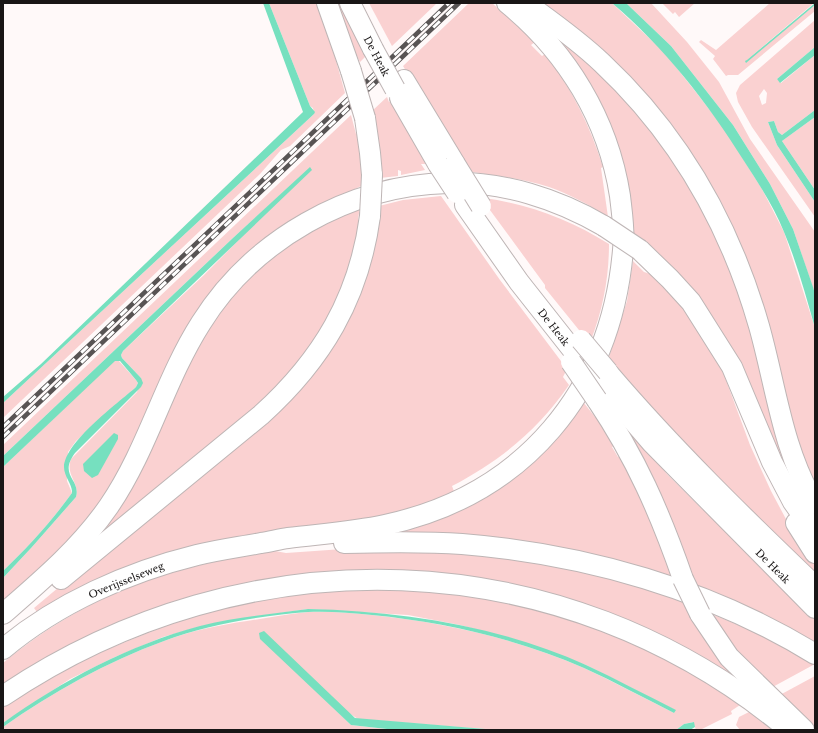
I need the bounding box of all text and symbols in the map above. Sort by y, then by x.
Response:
street label: De Heak [361,34,393,79]
street label: De Heak [535,306,573,349]
street label: De Heak [753,546,793,587]
street label: Overijsselseweg [86,559,167,602]

